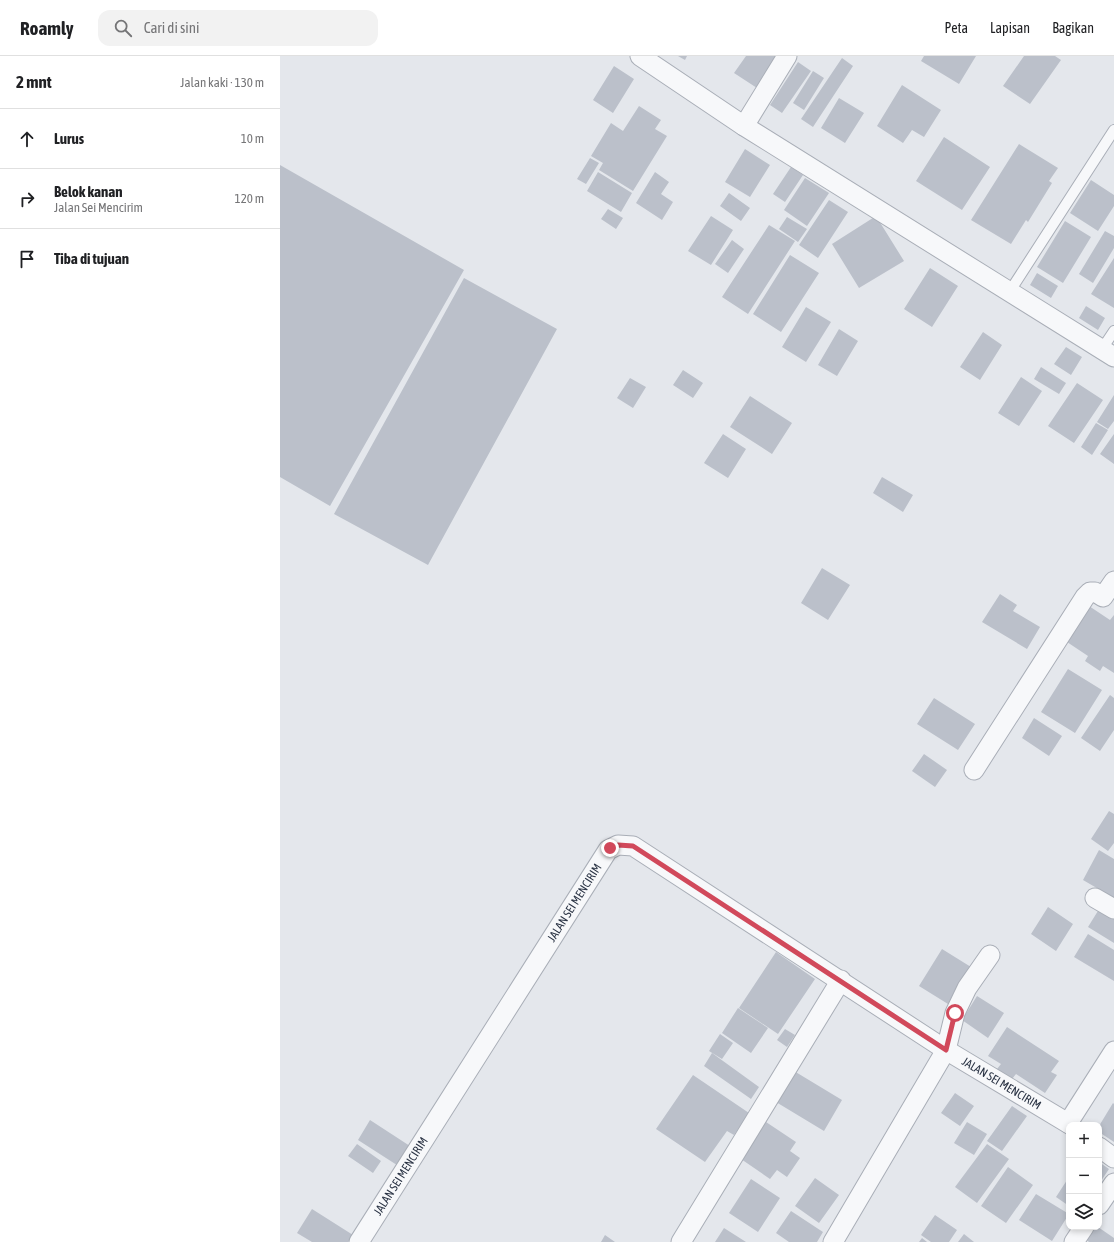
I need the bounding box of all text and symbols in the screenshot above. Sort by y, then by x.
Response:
search box [98,10,378,46]
text: Roamly [20,17,74,39]
icon: search [112,17,134,39]
text: Cari di sini [144,19,199,36]
text: Peta [944,20,968,36]
text: Lapisan [990,20,1030,36]
text: Bagikan [1052,20,1094,36]
text: 2 mnt [16,72,52,92]
text: Jalan kaki · 130 m [180,75,264,90]
icon: ahead [16,128,38,150]
text: Lurus [54,130,84,147]
text: 10 m [241,131,264,146]
text: Belok kanan [54,183,123,200]
icon: right [16,188,38,210]
text: 120 m [235,191,264,206]
text: Jalan Sei Mencirim [54,200,143,215]
icon: arrive [16,248,38,270]
text: Tiba di tujuan [54,250,129,267]
route end [601,839,619,857]
street label: JALAN SEI MENCIRIM [545,861,605,944]
route start [946,1004,964,1022]
street label: JALAN SEI MENCIRIM [959,1054,1044,1112]
map controls [1066,1122,1102,1230]
button: + [1066,1122,1102,1158]
street label: JALAN SEI MENCIRIM [371,1135,431,1218]
button: − [1066,1158,1102,1194]
button: layers [1066,1194,1102,1230]

